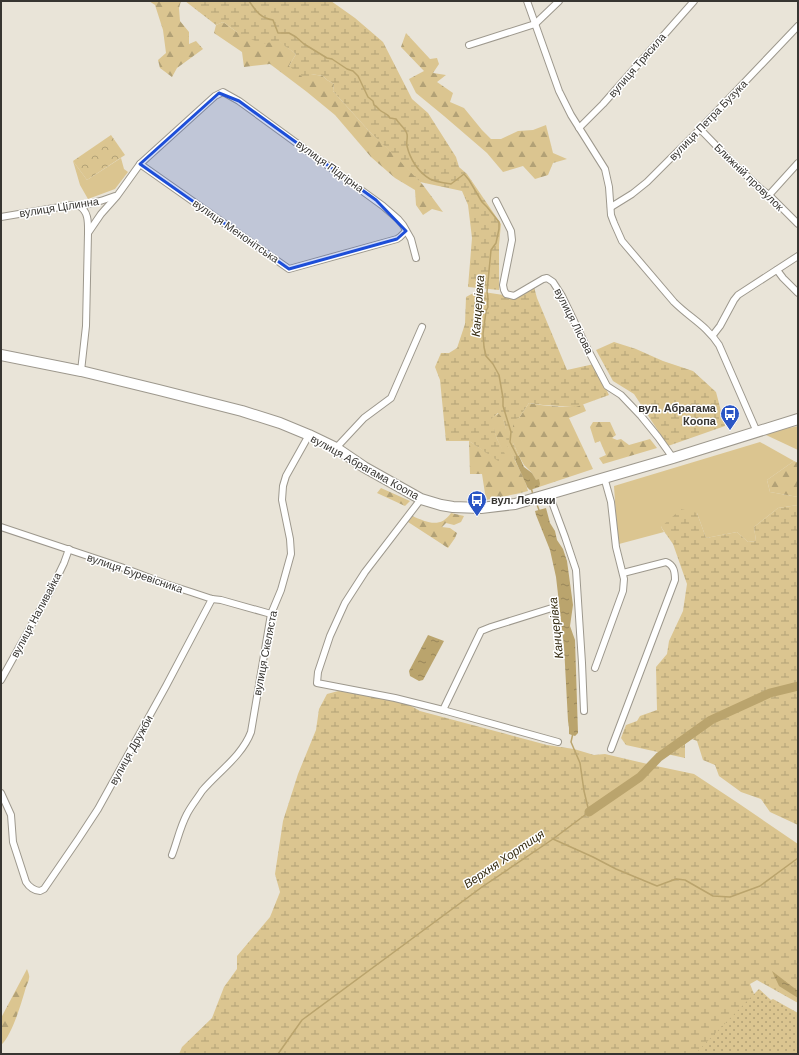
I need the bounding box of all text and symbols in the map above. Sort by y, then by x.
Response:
street label: вулиця Трясила [606,30,669,99]
street label: вулиця Петра Бузука [667,77,750,163]
street label: вулиця Підгірна [294,138,367,195]
street label: Ближній провулок [712,141,786,213]
street label: вулиця Цілинна [18,195,100,219]
street label: вулиця Менонітська [191,197,282,266]
water label: Канцерівка [469,274,487,337]
street label: вулиця Лісова [552,286,596,357]
place label: вул. Абрагама Коопа [638,402,717,427]
bus stop icon: вул. Абрагама Коопа [719,403,741,431]
street label: вулиця Абрагама Коопа [309,432,422,502]
bus stop icon: вул. Лелеки [466,489,488,517]
place label: вул. Лелеки [491,494,556,506]
street label: вулиця Буревісника [86,551,185,595]
street label: вулиця Наливайка [9,570,64,660]
water label: Канцерівка [546,596,566,659]
street label: вулиця Скеляста [251,609,279,696]
street label: вулиця Дружби [107,713,155,787]
water label: Верхня Хортиця [461,826,547,891]

